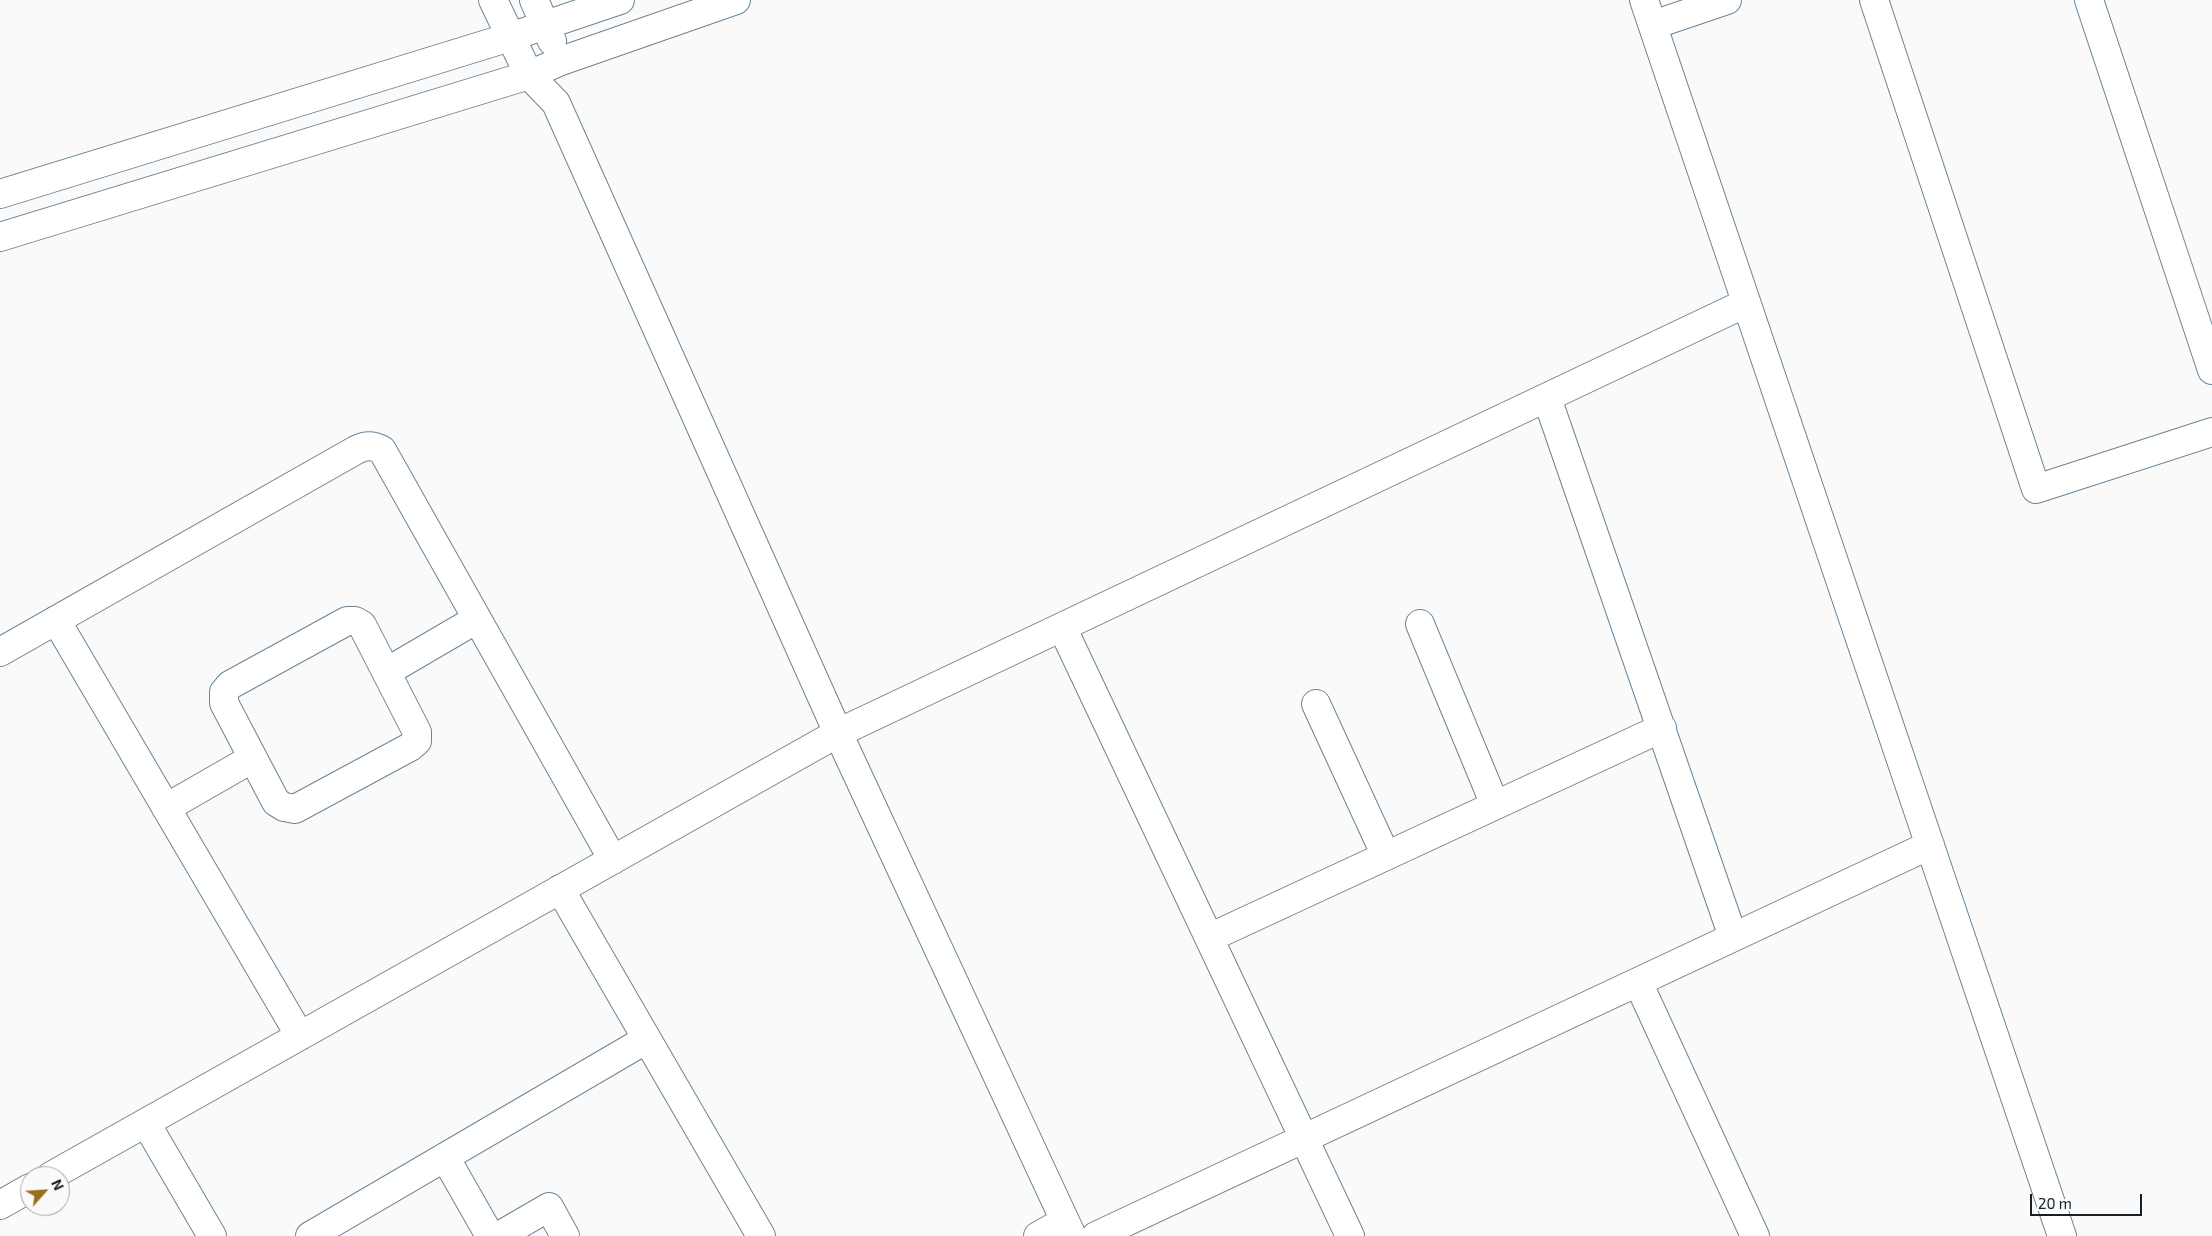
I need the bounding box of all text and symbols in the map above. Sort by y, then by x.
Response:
north arrow [20,1166,70,1216]
text: N [48,1176,68,1193]
scale bar [2032,1184,2144,1216]
text: 20 m [2038,1194,2072,1212]

